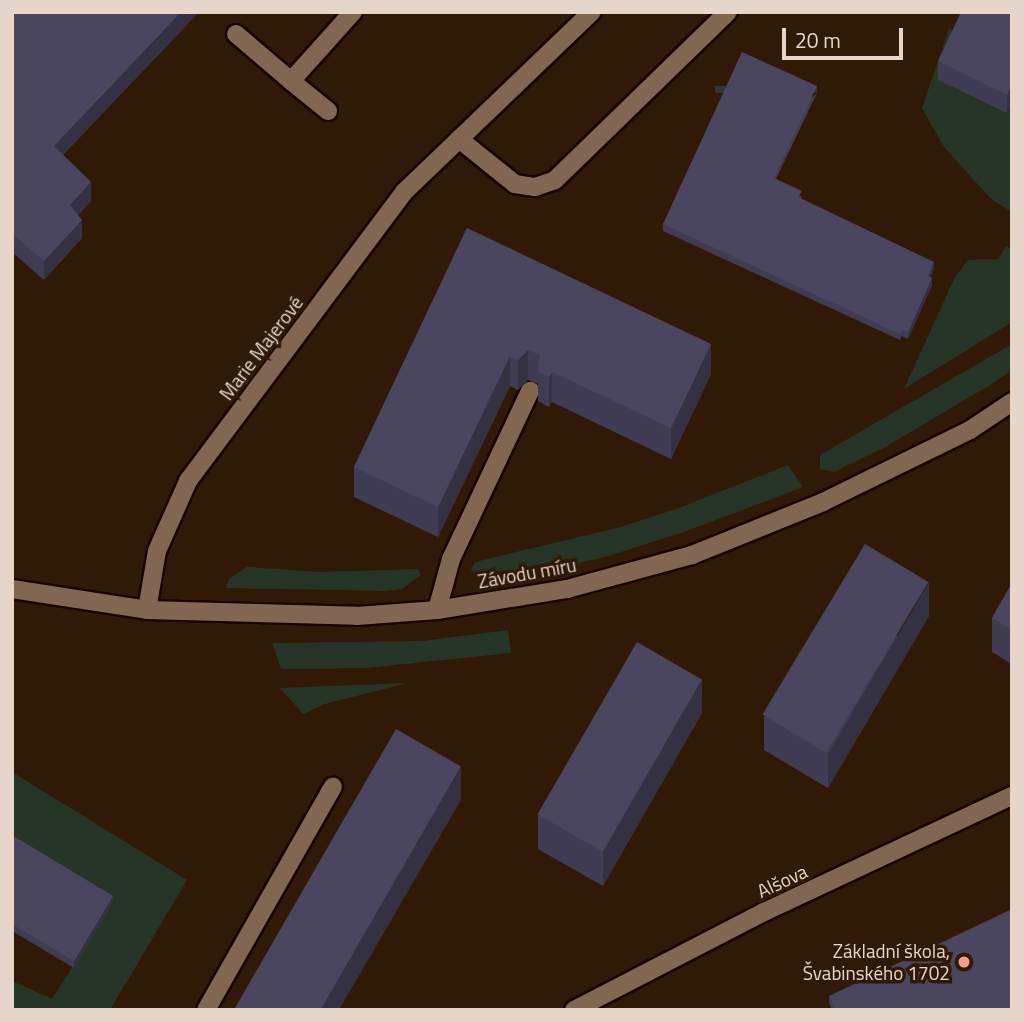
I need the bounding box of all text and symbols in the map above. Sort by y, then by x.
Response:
scale bar [786,14,907,58]
text: 20 m [795,24,841,56]
street label: Marie Majerové [215,292,307,404]
street label: Závodu míru [476,553,578,593]
street label: Alšova [753,859,811,903]
place label: Základní škola, Švabinského 1702 [803,940,950,984]
marker: Základní škola, Švabinského 1702 [956,954,972,970]

